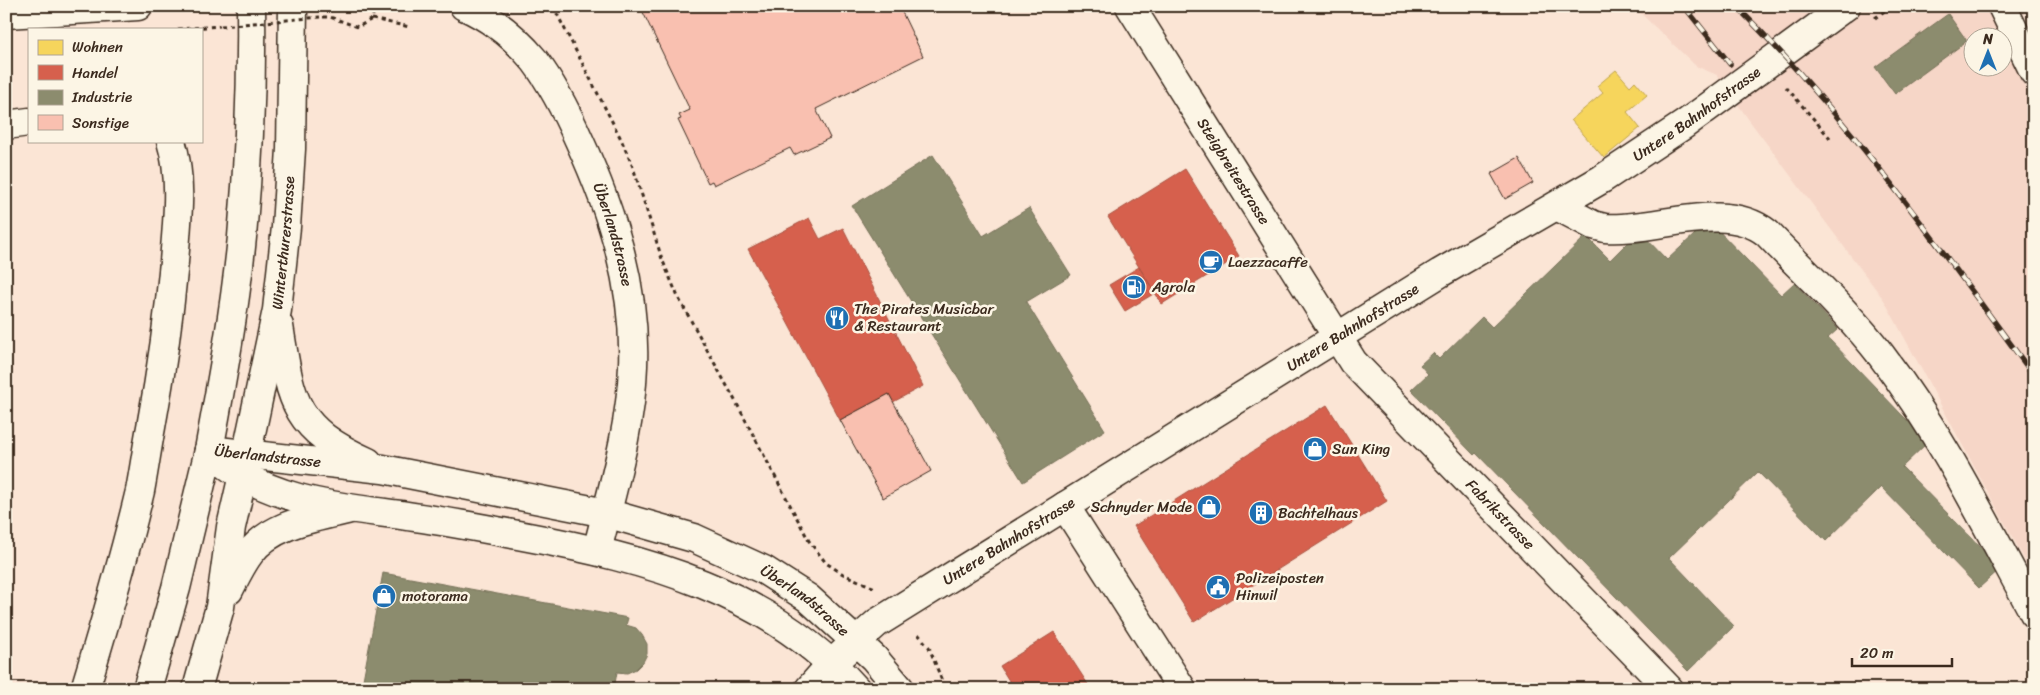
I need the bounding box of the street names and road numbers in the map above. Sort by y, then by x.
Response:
street label: Untere Bahnhofstrasse [1627,60,1766,168]
street label: Steigbreitestrasse [1190,112,1277,230]
street label: Winterthurerstrasse [264,175,302,311]
street label: Überlandstrasse [585,179,640,289]
street label: Untere Bahnhofstrasse [1281,276,1424,379]
street label: Überlandstrasse [213,438,323,475]
street label: Fabrikstrasse [1459,473,1541,556]
street label: Untere Bahnhofstrasse [937,490,1080,592]
street label: Überlandstrasse [755,558,856,643]

